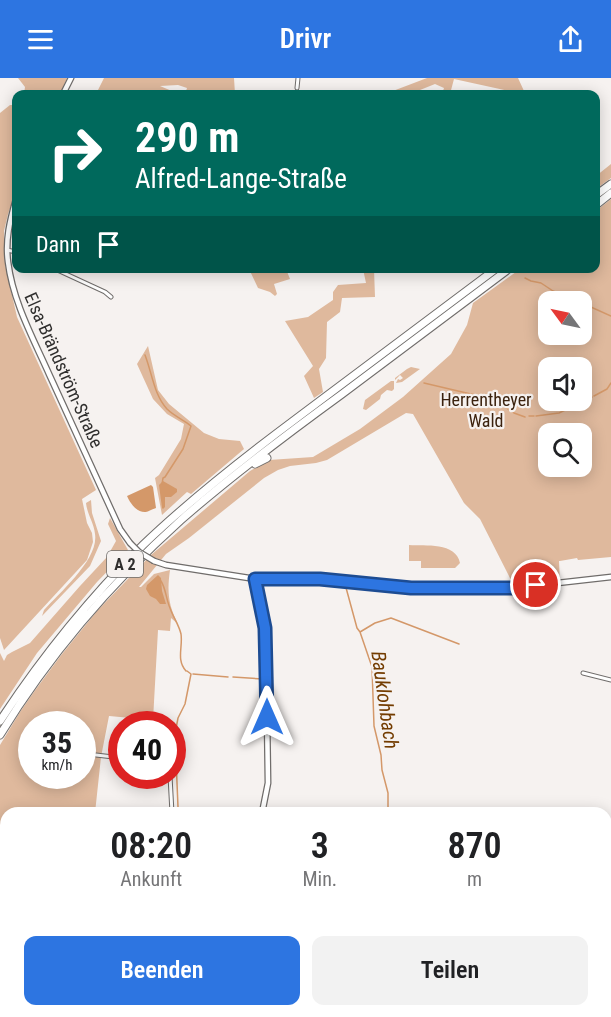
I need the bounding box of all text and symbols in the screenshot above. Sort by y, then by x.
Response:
icon: menu [24,23,57,56]
text: Drivr [280,23,331,55]
icon: share [554,23,587,56]
text: 290 m [135,113,240,162]
icon: right [36,114,114,192]
text: Alfred-Lange-Straße [135,163,347,195]
icon: arrive [92,228,125,261]
text: Dann [36,232,80,257]
street label: Elsa-Brändström-Straße [20,289,108,451]
north arrow [538,291,592,345]
map controls [538,291,592,477]
button: sound [538,357,592,411]
park label: Herrentheyer Wald [440,389,532,431]
button: search [538,423,592,477]
road number: A 2 [107,551,143,577]
pin [510,559,561,610]
icon: arrive [519,568,552,601]
water label: Bauklohbach [366,649,404,751]
position arrow [235,685,299,749]
speed limit sign: 40 [108,711,186,789]
text: 35 [42,725,72,760]
text: km/h [42,756,72,774]
text: 08:20 [110,825,192,867]
text: 3 [311,825,329,867]
text: 870 [447,825,502,867]
text: Ankunft [120,867,182,891]
text: Min. [302,867,337,891]
text: m [467,867,482,891]
button: Beenden [24,936,300,1005]
button: Teilen [312,936,588,1005]

